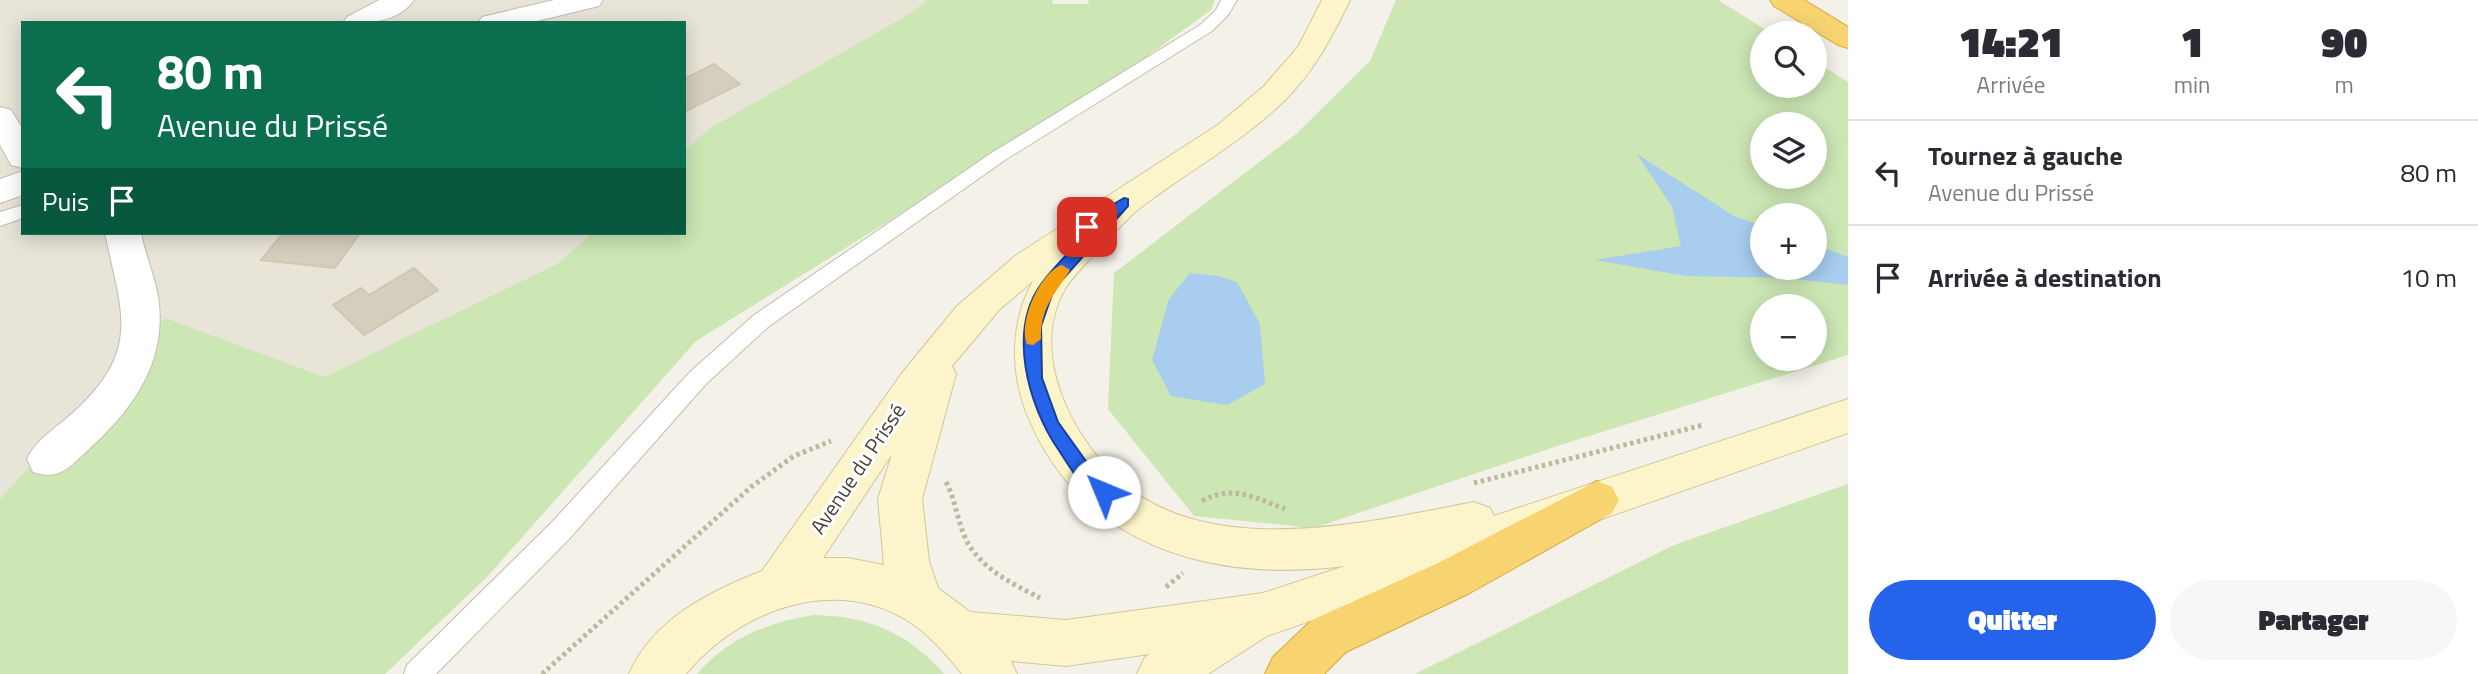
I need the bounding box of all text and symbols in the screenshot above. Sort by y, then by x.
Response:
text: 14:21 [1959,9,2063,73]
text: 1 [2181,9,2204,73]
text: 90 [2321,9,2367,73]
map controls [1750,21,1827,371]
button: search [1750,21,1827,98]
text: 80 m [157,33,264,108]
icon: left [42,49,133,140]
text: Arrivée [1977,67,2045,102]
text: min [2174,67,2210,102]
text: m [2335,67,2354,102]
text: Avenue du Prissé [157,101,388,149]
button: layers [1750,112,1827,189]
text: Tournez à gauche [1928,136,2123,175]
text: 80 m [2400,153,2457,192]
icon: left [1869,154,1907,192]
text: Avenue du Prissé [1928,175,2094,210]
text: Puis [42,182,89,221]
icon: arrive [103,182,141,220]
pin [1057,197,1117,257]
button: + [1750,203,1827,280]
icon: arrive [1068,208,1106,246]
text: Arrivée à destination [1928,258,2162,297]
text: 10 m [2400,258,2457,297]
icon: arrive [1869,259,1907,297]
button: − [1750,294,1827,371]
street label: Avenue du Prissé [802,397,913,540]
position arrow [1067,455,1141,529]
button: Quitter [1869,580,2156,660]
button: Partager [2170,580,2457,660]

